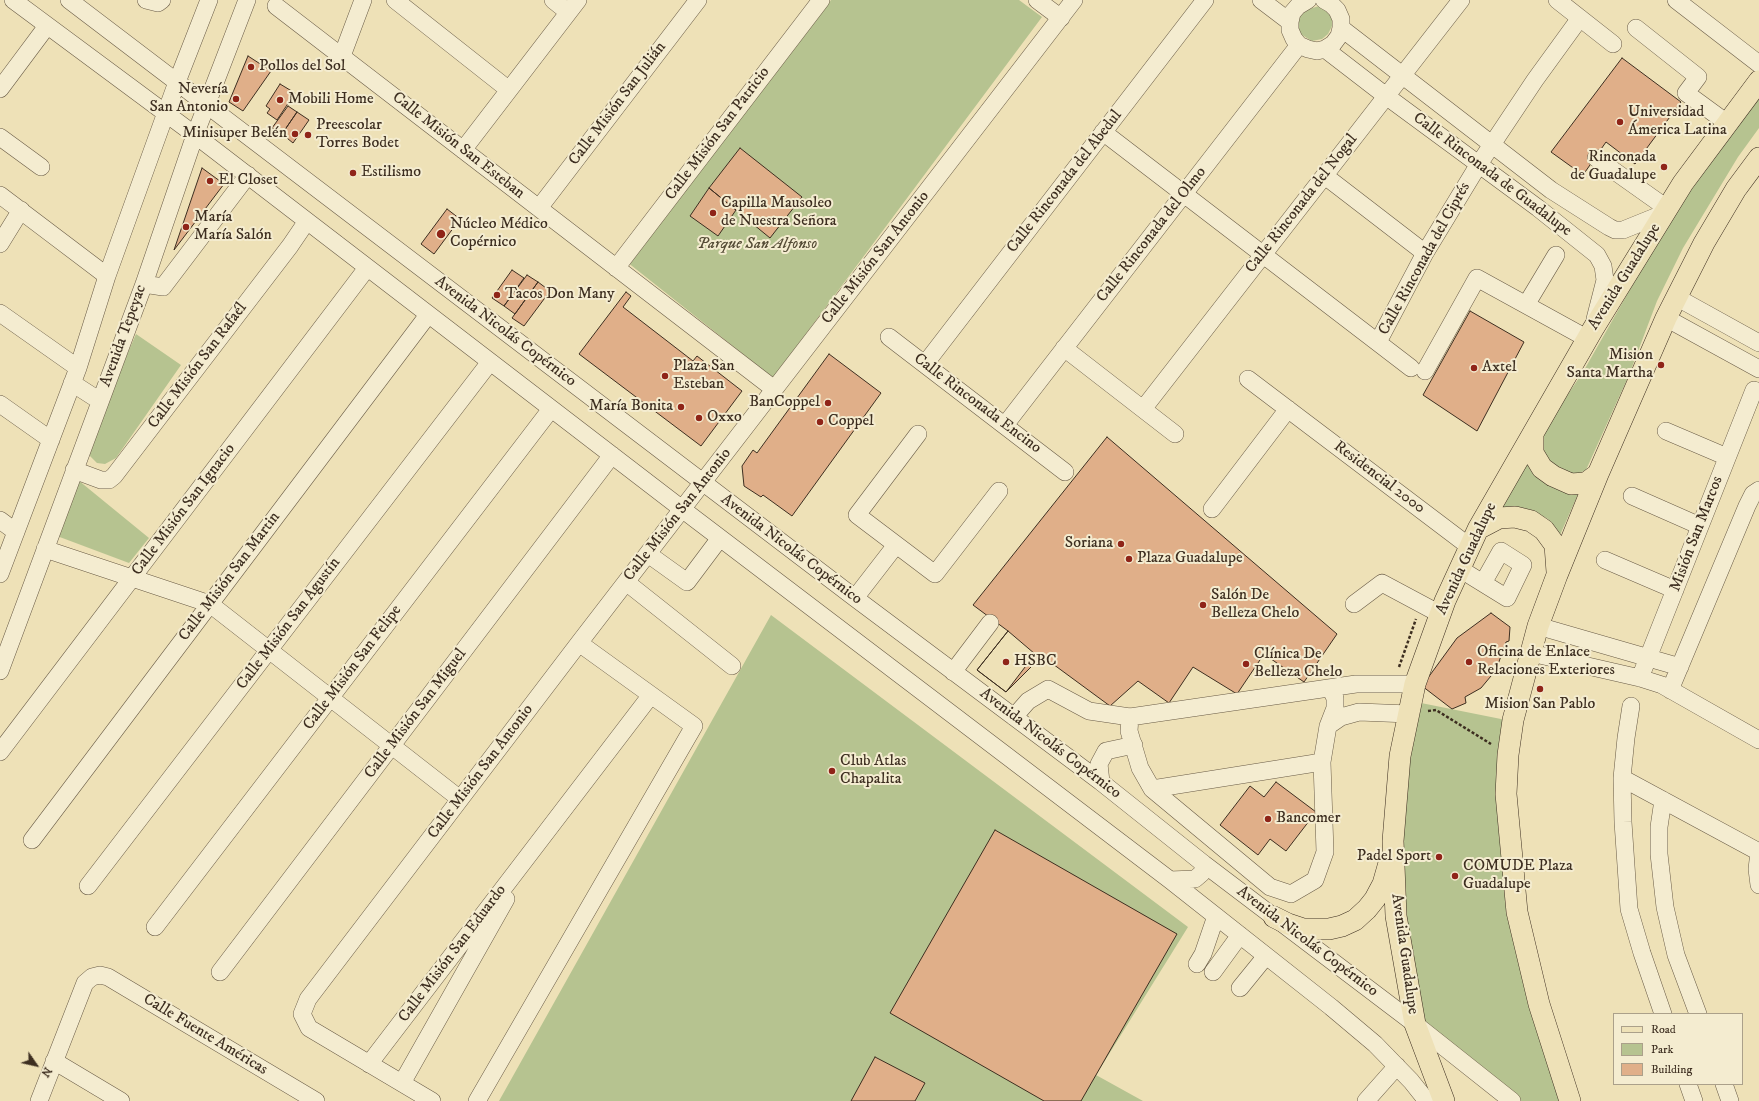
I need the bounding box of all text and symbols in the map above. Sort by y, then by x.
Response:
street label: Calle Misión San Julián [565,38,671,170]
place label: Pollos del Sol [259,57,346,77]
marker: Pollos del Sol [246,62,256,72]
street label: Calle Misión San Patricio [662,64,774,204]
place label: Nevería San Antonio [149,80,228,118]
street label: Calle Misión San Esteban [388,88,528,204]
place label: Mobili Home [288,90,374,110]
marker: Nevería San Antonio [231,94,241,104]
marker: Mobili Home [275,95,285,105]
place label: Universidad Ámerica Latina [1628,103,1727,141]
street label: Calle Rinconada del Abedul [1003,107,1127,257]
street label: Calle Rinconada de Guadalupe [1409,109,1575,241]
place label: Preescolar Torres Bodet [316,116,399,154]
marker: Universidad Ámerica Latina [1615,117,1625,127]
place label: Minisuper Belén [182,124,287,144]
marker: Minisuper Belén [290,129,300,139]
marker: Preescolar Torres Bodet [303,130,313,140]
street label: Calle Rinconada del Nogal [1242,131,1362,277]
place label: Rinconada de Guadalupe [1570,148,1656,186]
marker: Rinconada de Guadalupe [1659,162,1669,172]
place label: Estilismo [361,163,421,183]
street label: Calle Rinconada del Olmo [1093,163,1211,307]
marker: Estilismo [348,168,358,178]
place label: El Closet [218,171,278,191]
marker: El Closet [205,176,215,186]
street label: Calle Rinconada del Ciprés [1375,179,1475,339]
street label: Calle Misión San Antonio [818,188,934,328]
place label: Capilla Mausoleo de Nuestra Señora [721,194,837,232]
place label: María María Salón [194,208,272,246]
marker: Capilla Mausoleo de Nuestra Señora [708,208,718,218]
place label: Núcleo Médico Copérnico [450,215,548,253]
street label: Avenida Guadalupe [1585,220,1665,334]
marker: María María Salón [181,222,191,232]
marker: Núcleo Médico Copérnico [435,228,447,240]
park label: Parque San Alfonso [697,235,817,255]
street label: Avenida Nicolás Copérnico [430,273,580,391]
street label: Avenida Tepeyac [97,282,151,390]
place label: Tacos Don Many [505,285,615,305]
marker: Tacos Don Many [492,290,502,300]
street label: Calle Misión San Rafaél [144,299,252,433]
place label: Mision Santa Martha [1566,346,1653,384]
street label: Calle Rinconada Encino [909,350,1045,458]
place label: Plaza San Esteban [673,357,735,395]
place label: Axtel [1482,358,1517,378]
marker: Mision Santa Martha [1656,360,1666,370]
marker: Axtel [1469,363,1479,373]
marker: Plaza San Esteban [660,371,670,381]
place label: BanCoppel [749,393,820,413]
place label: María Bonita [589,397,673,417]
marker: BanCoppel [823,398,833,408]
marker: María Bonita [676,402,686,412]
place label: Oxxo [707,408,742,428]
place label: Coppel [828,412,874,432]
marker: Oxxo [694,413,704,423]
marker: Coppel [815,417,825,427]
street label: Residencial 2000 [1330,437,1428,519]
street label: Calle Misión San Ignacio [128,440,240,580]
street label: Calle Misión San Antonio [620,445,736,585]
street label: Misión San Marcos [1666,474,1728,594]
street label: Avenida Nicolás Copérnico [716,491,866,609]
street label: Avenida Guadalupe [1433,500,1501,618]
street label: Calle Misión San Martin [175,509,285,645]
place label: Soriana [1065,534,1113,554]
marker: Soriana [1116,539,1126,549]
place label: Plaza Guadalupe [1137,549,1243,569]
street label: Calle Misión San Agustín [233,554,345,694]
marker: Plaza Guadalupe [1124,554,1134,564]
place label: Salón De Belleza Chelo [1211,586,1299,624]
marker: Salón De Belleza Chelo [1198,600,1208,610]
street label: Calle Misión San Felipe [300,602,406,734]
place label: Oficina de Enlace Relaciones Exteriores [1477,643,1615,681]
street label: Calle Misión San Miguel [361,645,471,783]
place label: Clínica De Belleza Chelo [1254,645,1342,683]
place label: HSBC [1014,652,1057,672]
marker: HSBC [1001,657,1011,667]
marker: Oficina de Enlace Relaciones Exteriores [1464,657,1474,667]
marker: Clínica De Belleza Chelo [1241,659,1251,669]
marker: Mision San Pablo [1535,684,1545,694]
street label: Avenida Nicolás Copérnico [975,685,1125,803]
place label: Mision San Pablo [1485,695,1595,715]
street label: Calle Misión San Antonio [424,701,538,843]
place label: Club Atlas Chapalita [840,752,906,790]
marker: Club Atlas Chapalita [827,766,837,776]
place label: Bancomer [1276,809,1340,829]
marker: Bancomer [1263,814,1273,824]
place label: Padel Sport [1357,847,1431,867]
marker: Padel Sport [1434,852,1444,862]
place label: COMUDE Plaza Guadalupe [1463,857,1573,895]
marker: COMUDE Plaza Guadalupe [1450,871,1460,881]
street label: Calle Misión San Eduardo [395,881,511,1027]
street label: Avenida Nicolás Copérnico [1232,883,1382,1001]
street label: Avenida Guadalupe [1386,892,1422,1016]
street label: Calle Fuente Américas [139,990,271,1080]
legend [1613,1013,1743,1085]
text: Road [1651,1022,1676,1037]
text: Park [1651,1042,1673,1057]
north arrow [16,1045,56,1085]
text: Building [1651,1062,1692,1077]
text: N [38,1064,54,1079]

